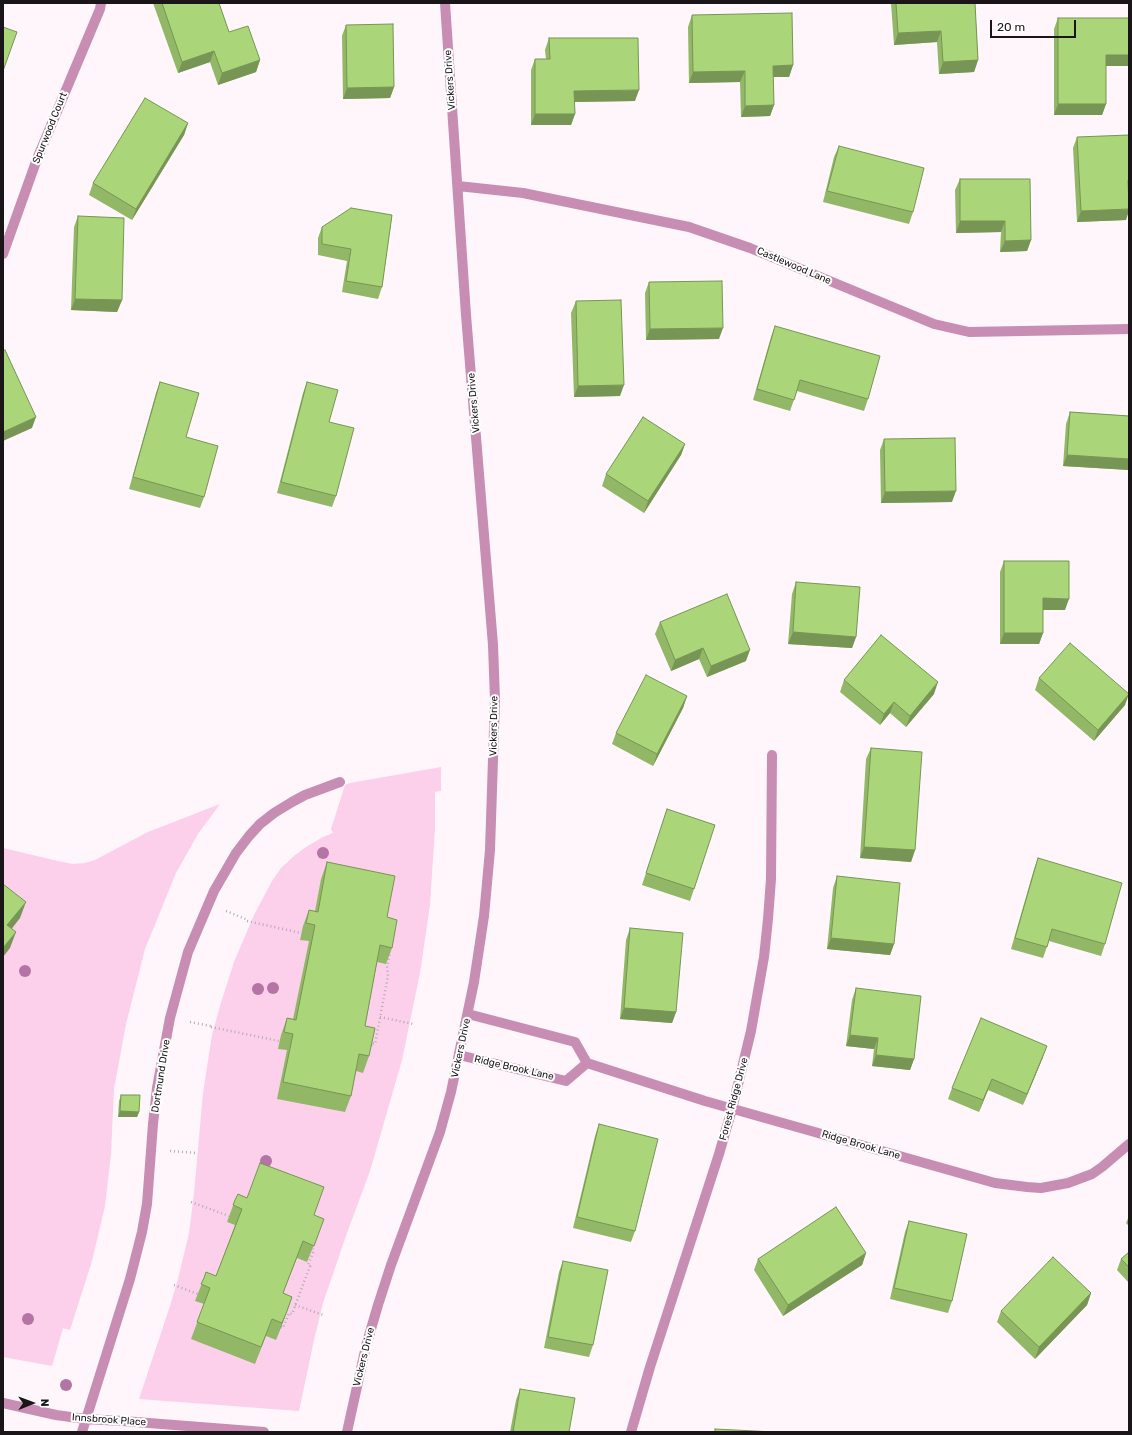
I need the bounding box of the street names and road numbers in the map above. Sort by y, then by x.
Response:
street label: Vickers Drive [442,49,458,111]
street label: Spurwood Court [30,91,70,165]
street label: Castlewood Lane [755,245,833,287]
street label: Vickers Drive [465,372,483,434]
street label: Vickers Drive [487,696,501,756]
street label: Vickers Drive [449,1017,473,1079]
street label: Dortmund Drive [149,1039,173,1113]
street label: Ridge Brook Lane [473,1053,555,1083]
street label: Forest Ridge Drive [717,1056,751,1142]
street label: Ridge Brook Lane [820,1128,902,1162]
street label: Vickers Drive [351,1326,377,1388]
street label: Innsbrook Place [72,1411,146,1429]

